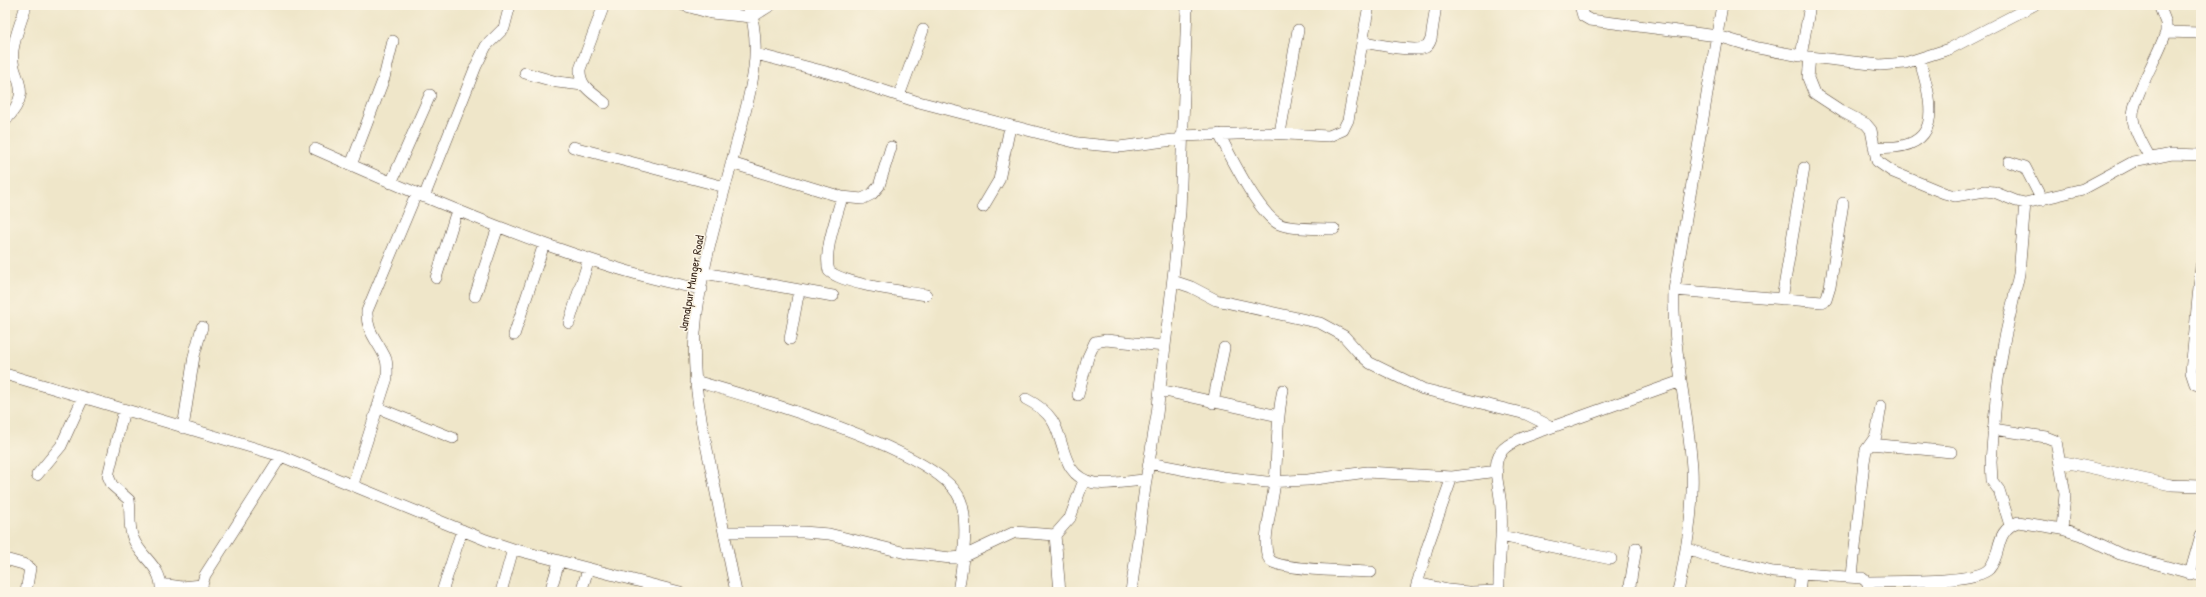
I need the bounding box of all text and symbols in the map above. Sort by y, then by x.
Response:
street label: Jamalpur Munger Road [674,233,708,332]

